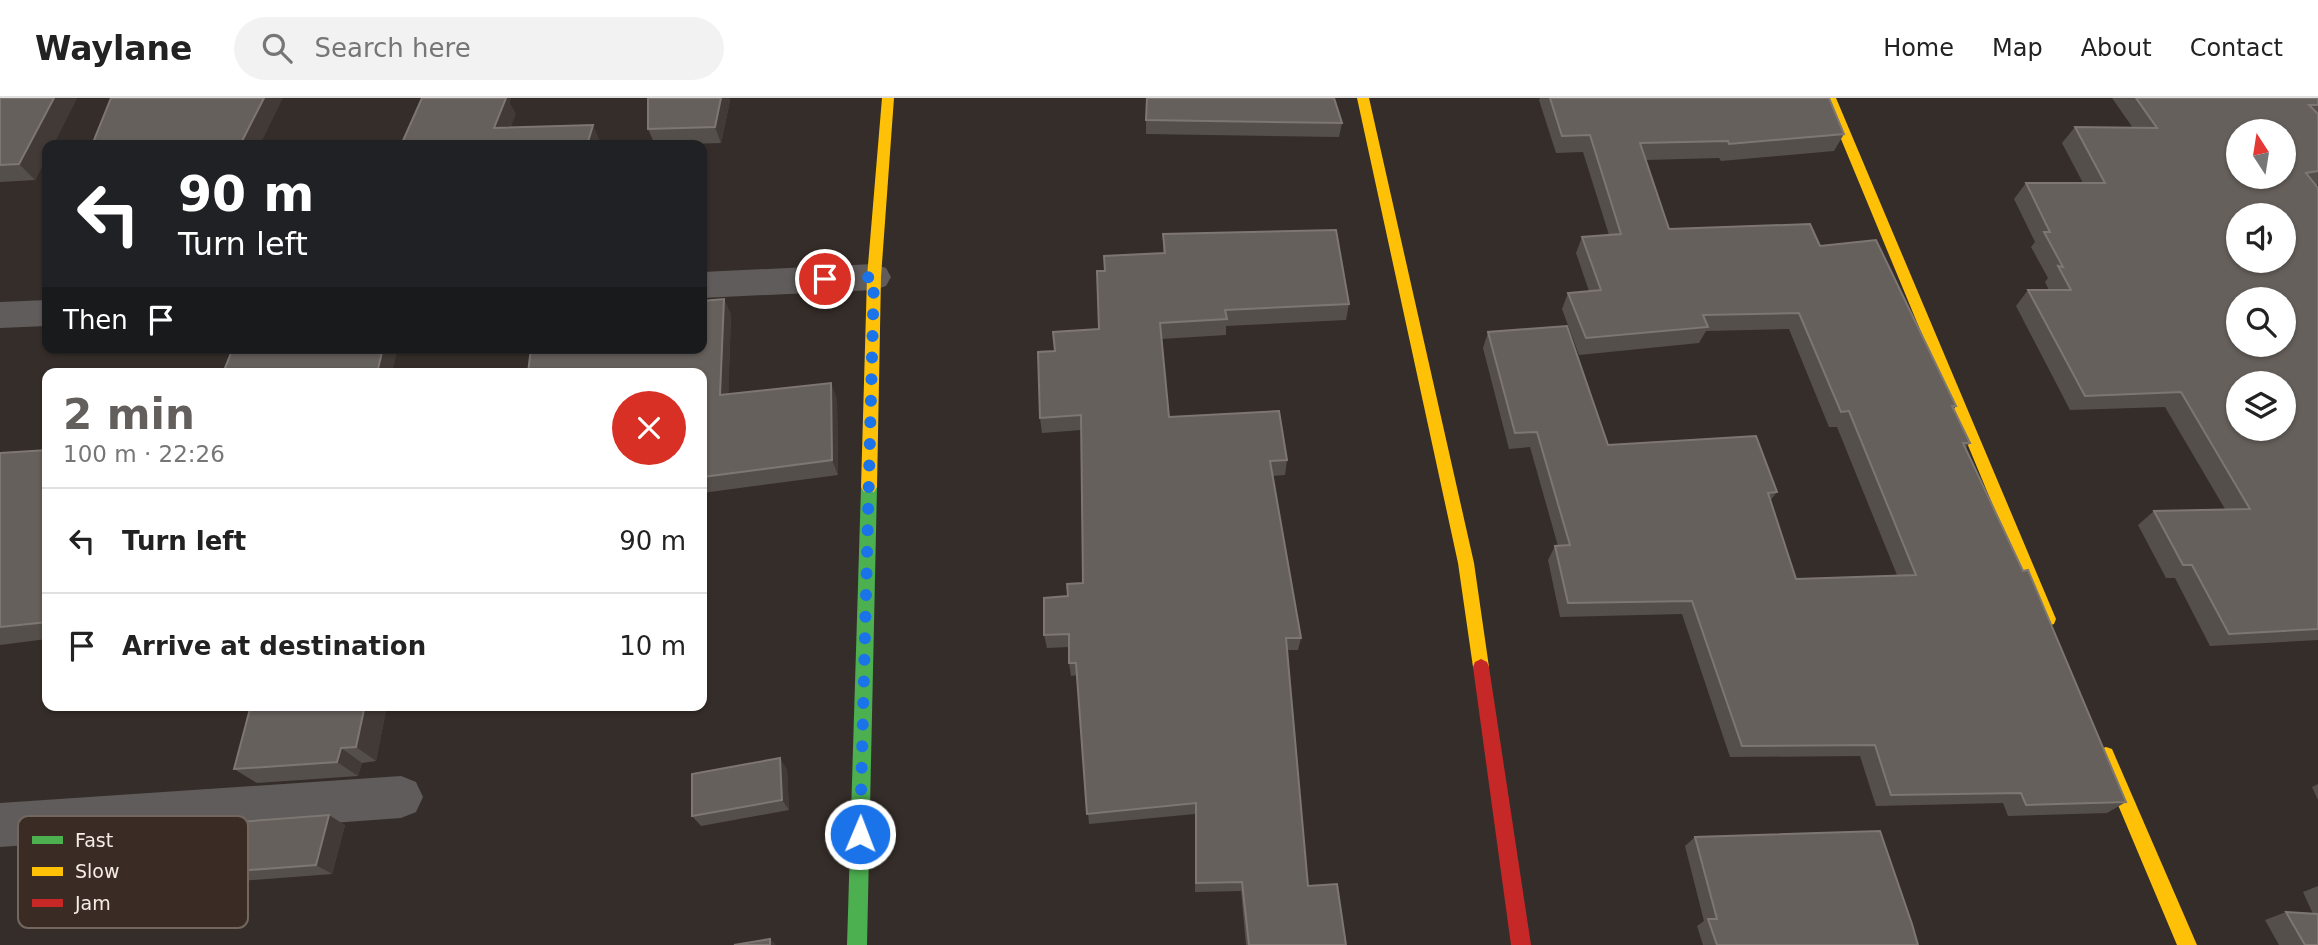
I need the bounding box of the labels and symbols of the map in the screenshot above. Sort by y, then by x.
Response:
north arrow [2226,119,2296,189]
pin [795,249,855,309]
position arrow [823,797,897,871]
legend [18,816,248,928]
text: Fast [75,829,113,851]
text: Slow [75,860,120,882]
text: Jam [74,892,111,914]

